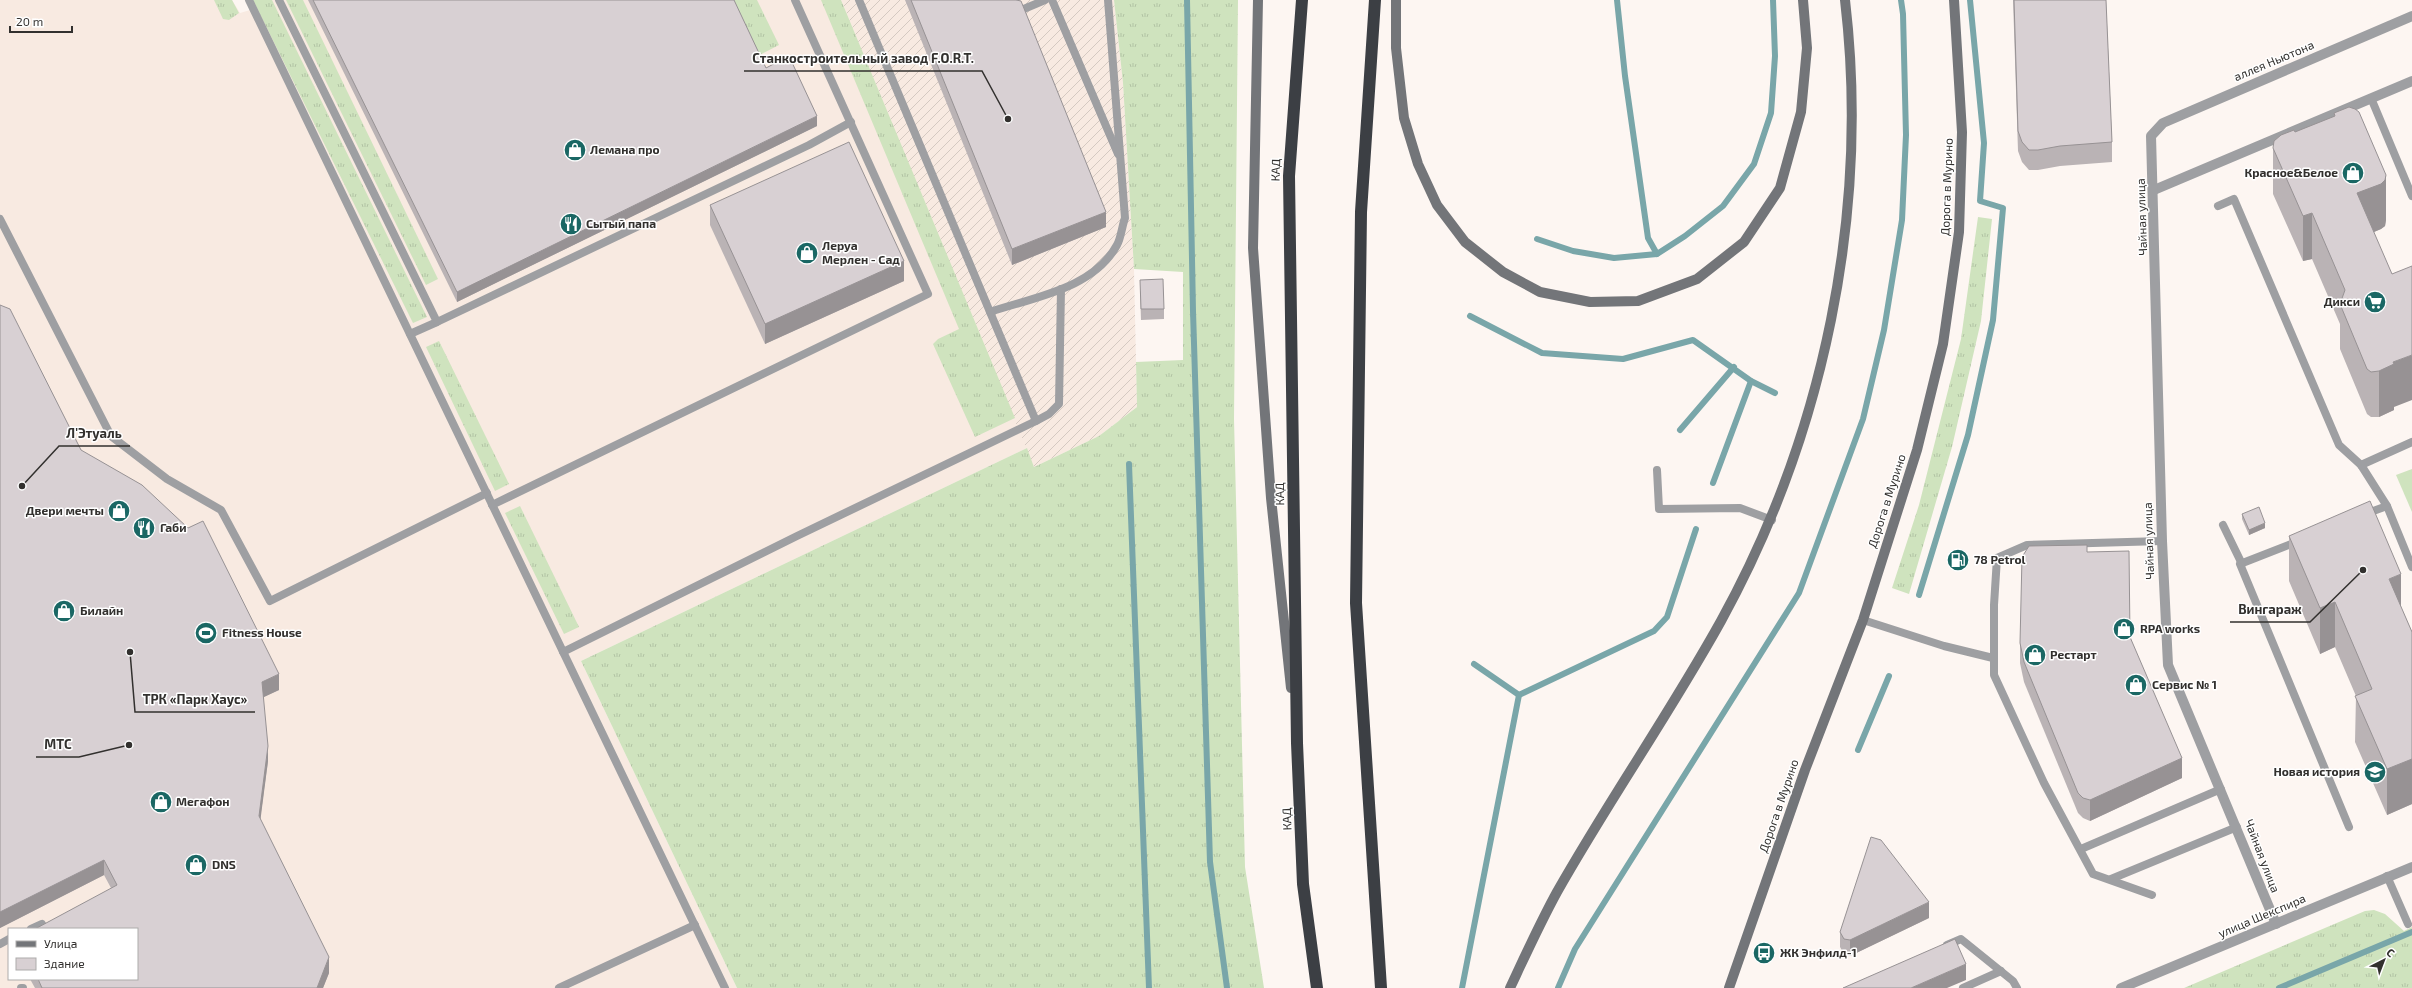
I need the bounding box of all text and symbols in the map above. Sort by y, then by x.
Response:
scale bar [10,8,72,34]
text: 20 m [16,14,43,28]
street label: аллея Ньютона [2231,37,2316,83]
callout: Станкостроительный завод F.O.R.T. [744,46,982,71]
text: Станкостроительный завод F.O.R.T. [752,50,974,66]
shop icon: Лемана про [562,137,588,163]
street label: Дорога в Мурино [1937,138,1956,236]
place label: Лемана про [590,142,659,156]
street label: КАД [1268,158,1282,182]
shop icon: Красное&Белое [2340,160,2366,186]
place label: Красное&Белое [2245,165,2338,179]
street label: Чайная улица [2133,178,2150,256]
restaurant icon: Сытый папа [558,211,584,237]
place label: Сытый папа [586,216,656,230]
place label: Леруа Мерлен - Сад [822,238,900,266]
shop icon: Леруа Мерлен - Сад [794,240,820,266]
supermarket icon: Дикси [2362,289,2388,315]
place label: Дикси [2324,294,2360,308]
callout: Л'Этуаль [59,421,130,446]
text: Л'Этуаль [66,425,122,441]
street label: Дорога в Мурино [1864,452,1909,550]
street label: КАД [1272,482,1286,506]
shop icon: Двери мечты [106,498,132,524]
street label: Чайная улица [2140,502,2157,580]
place label: Двери мечты [26,503,104,517]
restaurant icon: Габи [131,515,157,541]
place label: Габи [160,520,186,534]
fuel station icon: 78 Petrol [1945,547,1971,573]
place label: 78 Petrol [1974,552,2026,566]
callout: Вингараж [2230,597,2310,622]
shop icon: Билайн [51,598,77,624]
text: Вингараж [2238,601,2302,617]
place label: Билайн [80,603,123,617]
shop icon: RPA works [2111,616,2137,642]
sports icon: Fitness House [193,620,219,646]
place label: RPA works [2140,621,2200,635]
place label: Fitness House [222,625,302,639]
shop icon: Рестарт [2022,642,2048,668]
place label: Рестарт [2050,647,2097,661]
shop icon: Сервис № 1 [2123,672,2149,698]
place label: Сервис № 1 [2152,677,2217,691]
callout: ТРК «Парк Хаус» [135,687,255,712]
text: ТРК «Парк Хаус» [143,691,248,707]
callout: МТС [36,732,79,757]
text: МТС [44,736,72,752]
street label: Дорога в Мурино [1755,757,1802,855]
school or university icon: Новая история [2362,759,2388,785]
place label: Новая история [2273,764,2360,778]
shop icon: Мегафон [148,789,174,815]
place label: Мегафон [176,794,230,808]
street label: КАД [1279,807,1293,831]
street label: Чайная улица [2242,817,2283,895]
shop icon: DNS [183,852,209,878]
place label: DNS [212,857,236,871]
street label: улица Шекспира [2216,890,2308,941]
legend [8,928,138,980]
text: Улица [44,936,77,950]
bus stop icon: ЖК Энфилд-1 [1751,940,1777,966]
north arrow [2364,940,2404,980]
place label: ЖК Энфилд-1 [1780,945,1857,959]
text: С [2384,945,2398,960]
text: Здание [44,956,85,970]

